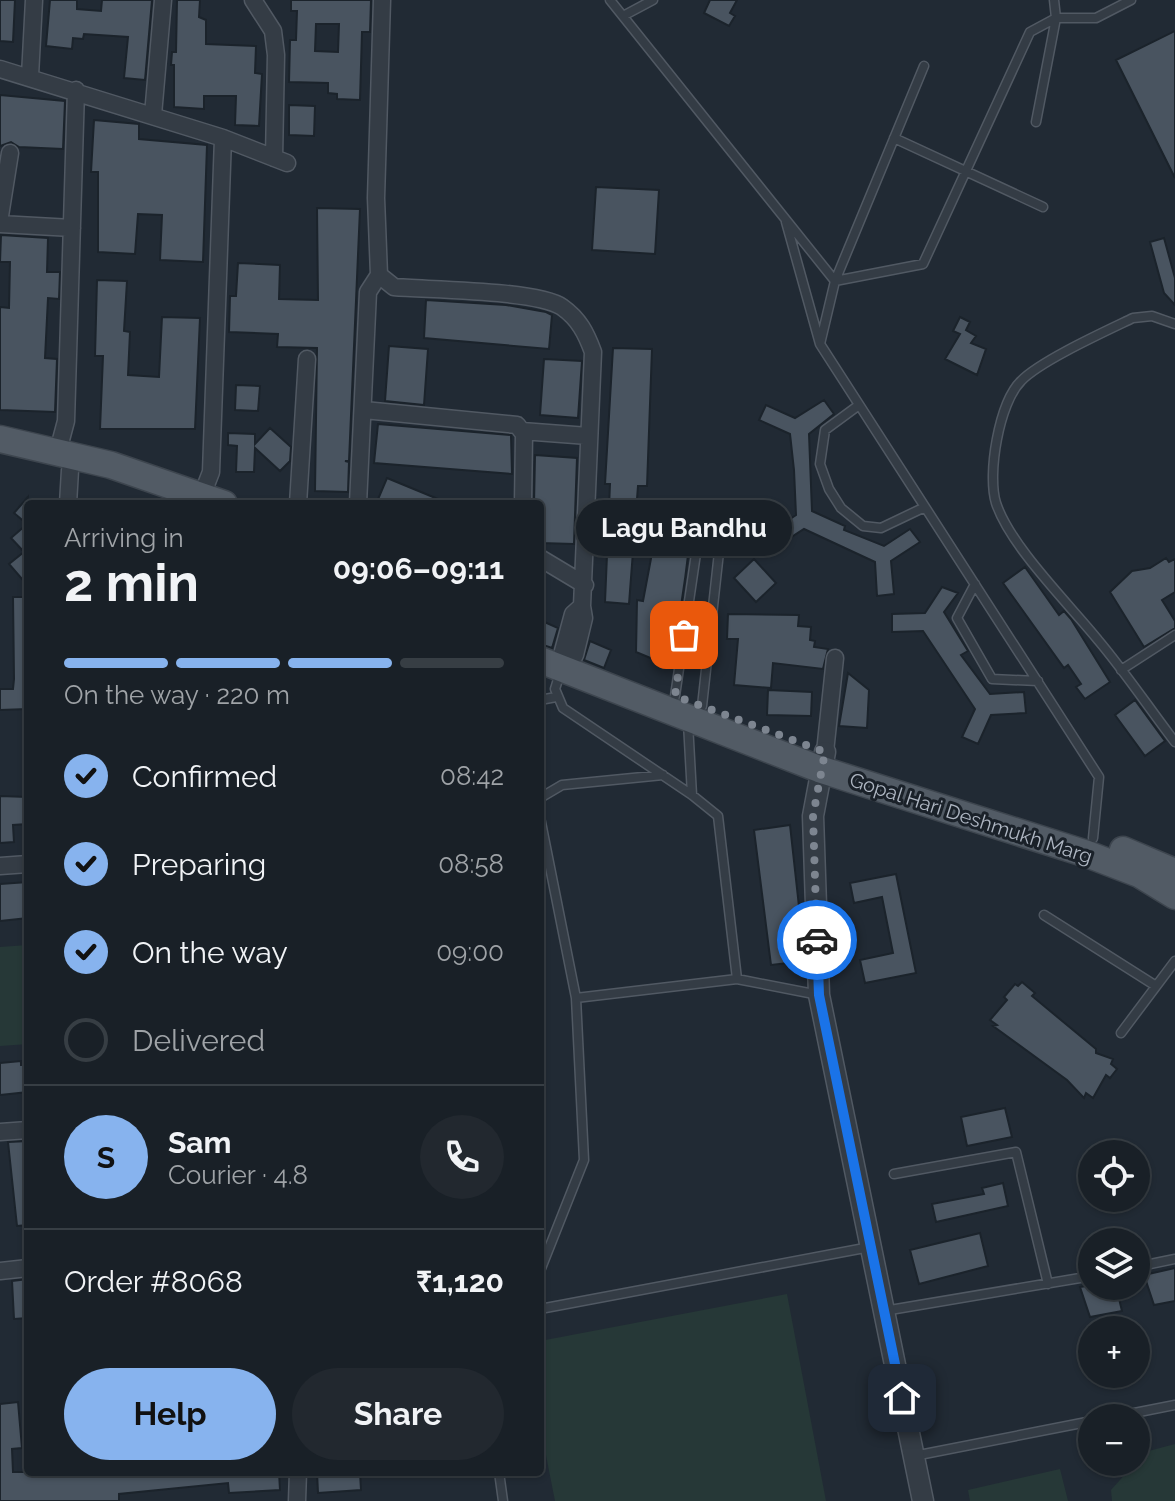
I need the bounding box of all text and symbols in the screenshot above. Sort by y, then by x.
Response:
callout: Lagu Bandhu [576,499,792,555]
text: Lagu Bandhu [601,513,767,543]
text: Arriving in [64,523,184,553]
text: 09:06–09:11 [333,551,504,586]
text: 2 min [64,552,199,613]
pin [650,601,718,669]
icon: bag [662,613,706,657]
text: On the way · 220 m [64,680,290,710]
icon: check [64,754,108,798]
text: Confirmed [132,759,277,794]
text: 08:42 [440,761,504,791]
street label: Gopal Hari Deshmukh Marg [847,767,1095,869]
icon: check [64,842,108,886]
text: Preparing [132,847,266,882]
text: 08:58 [438,849,504,879]
courier [777,900,857,980]
icon: car [795,918,839,962]
icon: check [64,930,108,974]
text: On the way [132,935,288,970]
text: 09:00 [436,937,504,967]
text: Delivered [132,1023,265,1058]
button: phone [420,1115,504,1199]
text: Sam [168,1125,231,1160]
text: S [97,1140,115,1175]
map controls [1078,1140,1150,1476]
button: locate [1078,1140,1150,1212]
text: Courier · 4.8 [168,1160,308,1190]
button: layers [1078,1228,1150,1300]
text: Order #8068 [64,1264,243,1299]
text: ₹1,120 [416,1264,504,1299]
button: + [1078,1316,1150,1388]
pin [868,1364,936,1432]
button: Help [64,1368,276,1460]
button: Share [292,1368,504,1460]
icon: home [880,1376,924,1420]
button: − [1078,1404,1150,1476]

